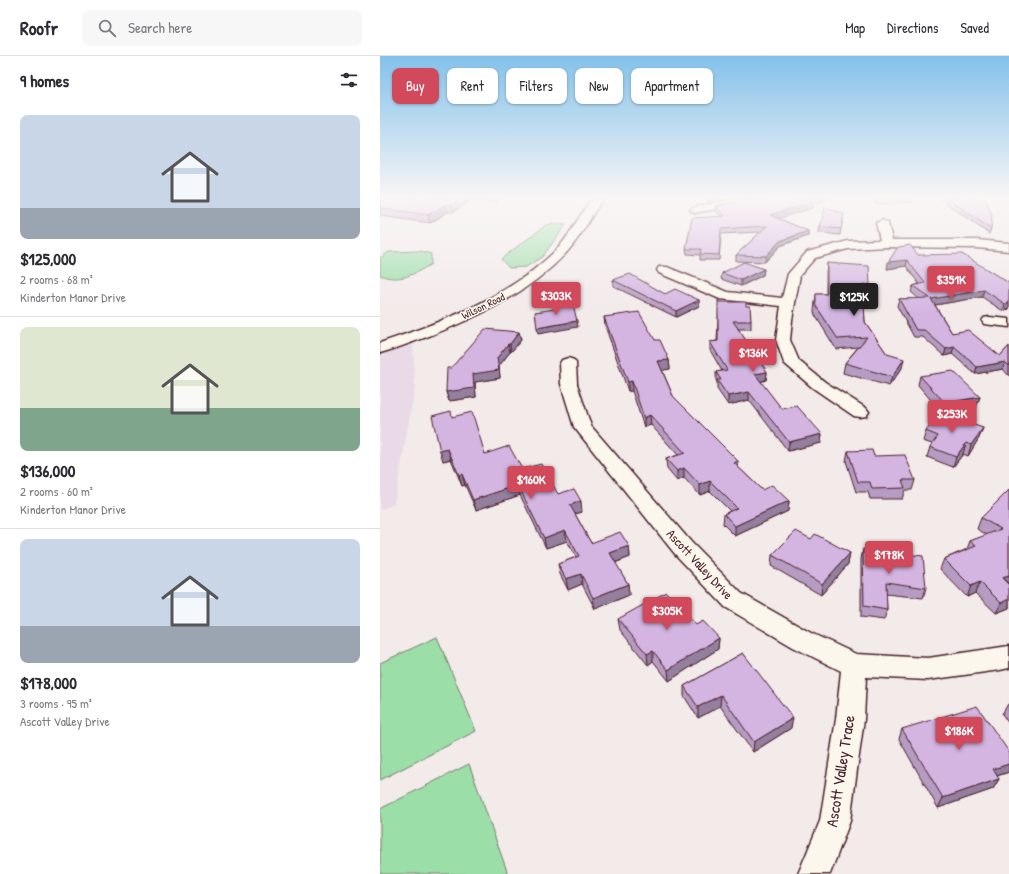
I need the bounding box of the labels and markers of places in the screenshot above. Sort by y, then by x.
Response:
pin: $351K [923,266,979,300]
pin: $303K [528,282,584,316]
pin: $125K [826,283,882,317]
pin: $136K [725,339,781,373]
pin: $253K [924,400,980,434]
pin: $160K [503,466,559,500]
pin: $178K [861,541,917,575]
pin: $305K [639,597,695,631]
pin: $186K [931,717,987,751]

